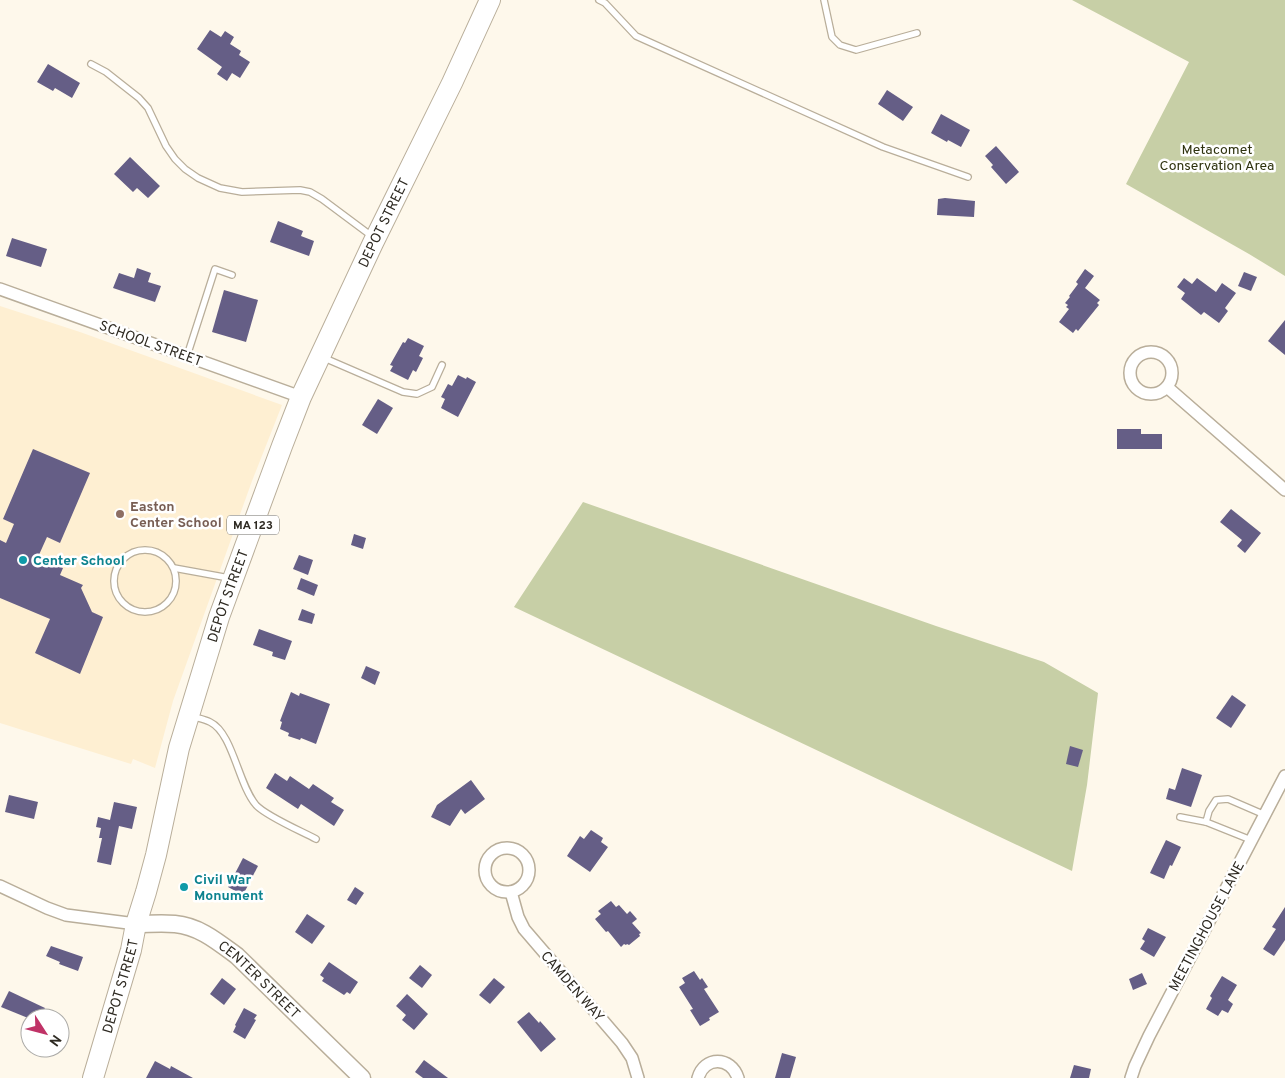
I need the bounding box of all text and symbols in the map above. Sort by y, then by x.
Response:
park label: Metacomet Conservation Area [1160,142,1274,175]
street label: DEPOT STREET [356,176,414,271]
street label: SCHOOL STREET [97,318,204,371]
place label: Easton Center School [130,499,222,532]
marker: Easton Center School [114,508,126,520]
road number: MA 123 [227,516,279,534]
street label: DEPOT STREET [205,547,253,645]
place label: Center School [33,553,125,570]
marker: Center School [17,554,29,566]
street label: MEETINGHOUSE LANE [1166,859,1249,995]
place label: Civil War Monument [194,872,263,905]
marker: Civil War Monument [178,881,190,893]
street label: DEPOT STREET [100,938,143,1036]
street label: CENTER STREET [214,938,303,1023]
street label: CAMDEN WAY [536,948,607,1026]
north arrow [20,1008,70,1058]
text: N [44,1031,64,1049]

